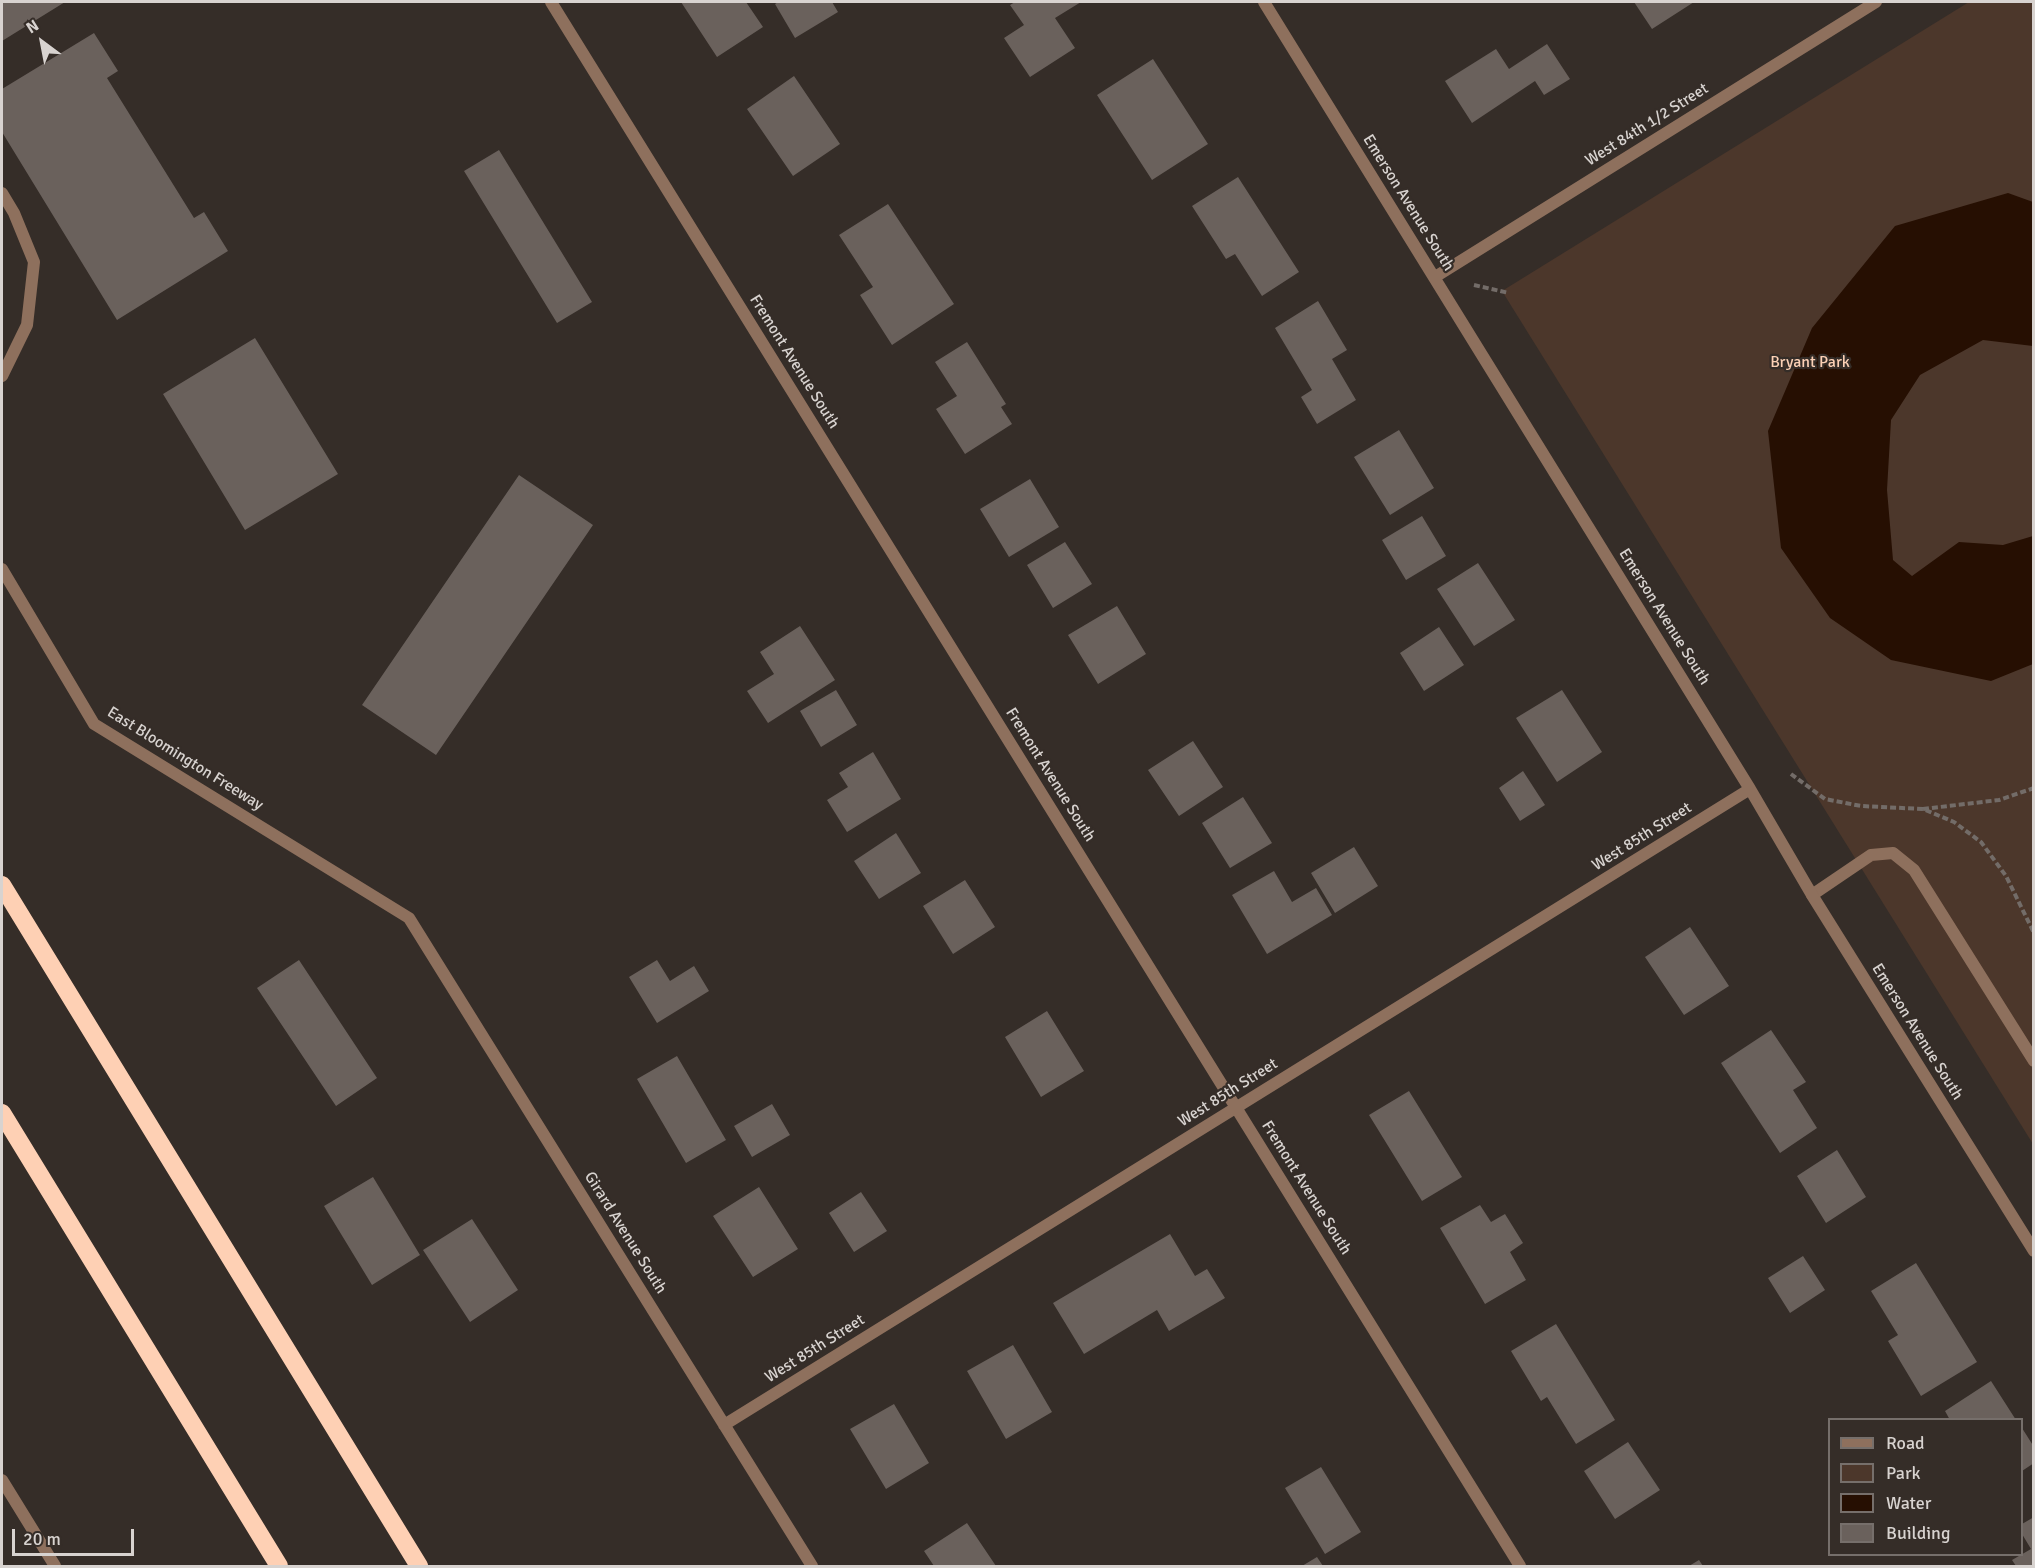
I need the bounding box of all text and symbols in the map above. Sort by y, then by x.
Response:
north arrow [12,12,72,72]
text: N [22,15,42,38]
street label: West 84th 1/2 Street [1582,79,1712,171]
street label: Emerson Avenue South [1358,131,1458,275]
street label: Fremont Avenue South [745,291,843,433]
park label: Bryant Park [1770,353,1850,373]
street label: Emerson Avenue South [1614,545,1714,689]
street label: East Bloomington Freeway [103,703,267,815]
street label: Fremont Avenue South [1001,704,1099,846]
street label: West 85th Street [1589,799,1695,875]
street label: Emerson Avenue South [1867,960,1967,1104]
street label: West 85th Street [1175,1055,1281,1131]
street label: Fremont Avenue South [1257,1117,1355,1259]
street label: Girard Avenue South [580,1169,670,1297]
street label: West 85th Street [762,1311,868,1387]
legend [1828,1418,2023,1556]
text: Road [1886,1432,1925,1454]
text: Park [1886,1462,1921,1484]
text: Water [1886,1492,1931,1514]
scale bar [15,1517,136,1555]
text: Building [1886,1522,1950,1544]
text: 20 m [23,1528,61,1550]

